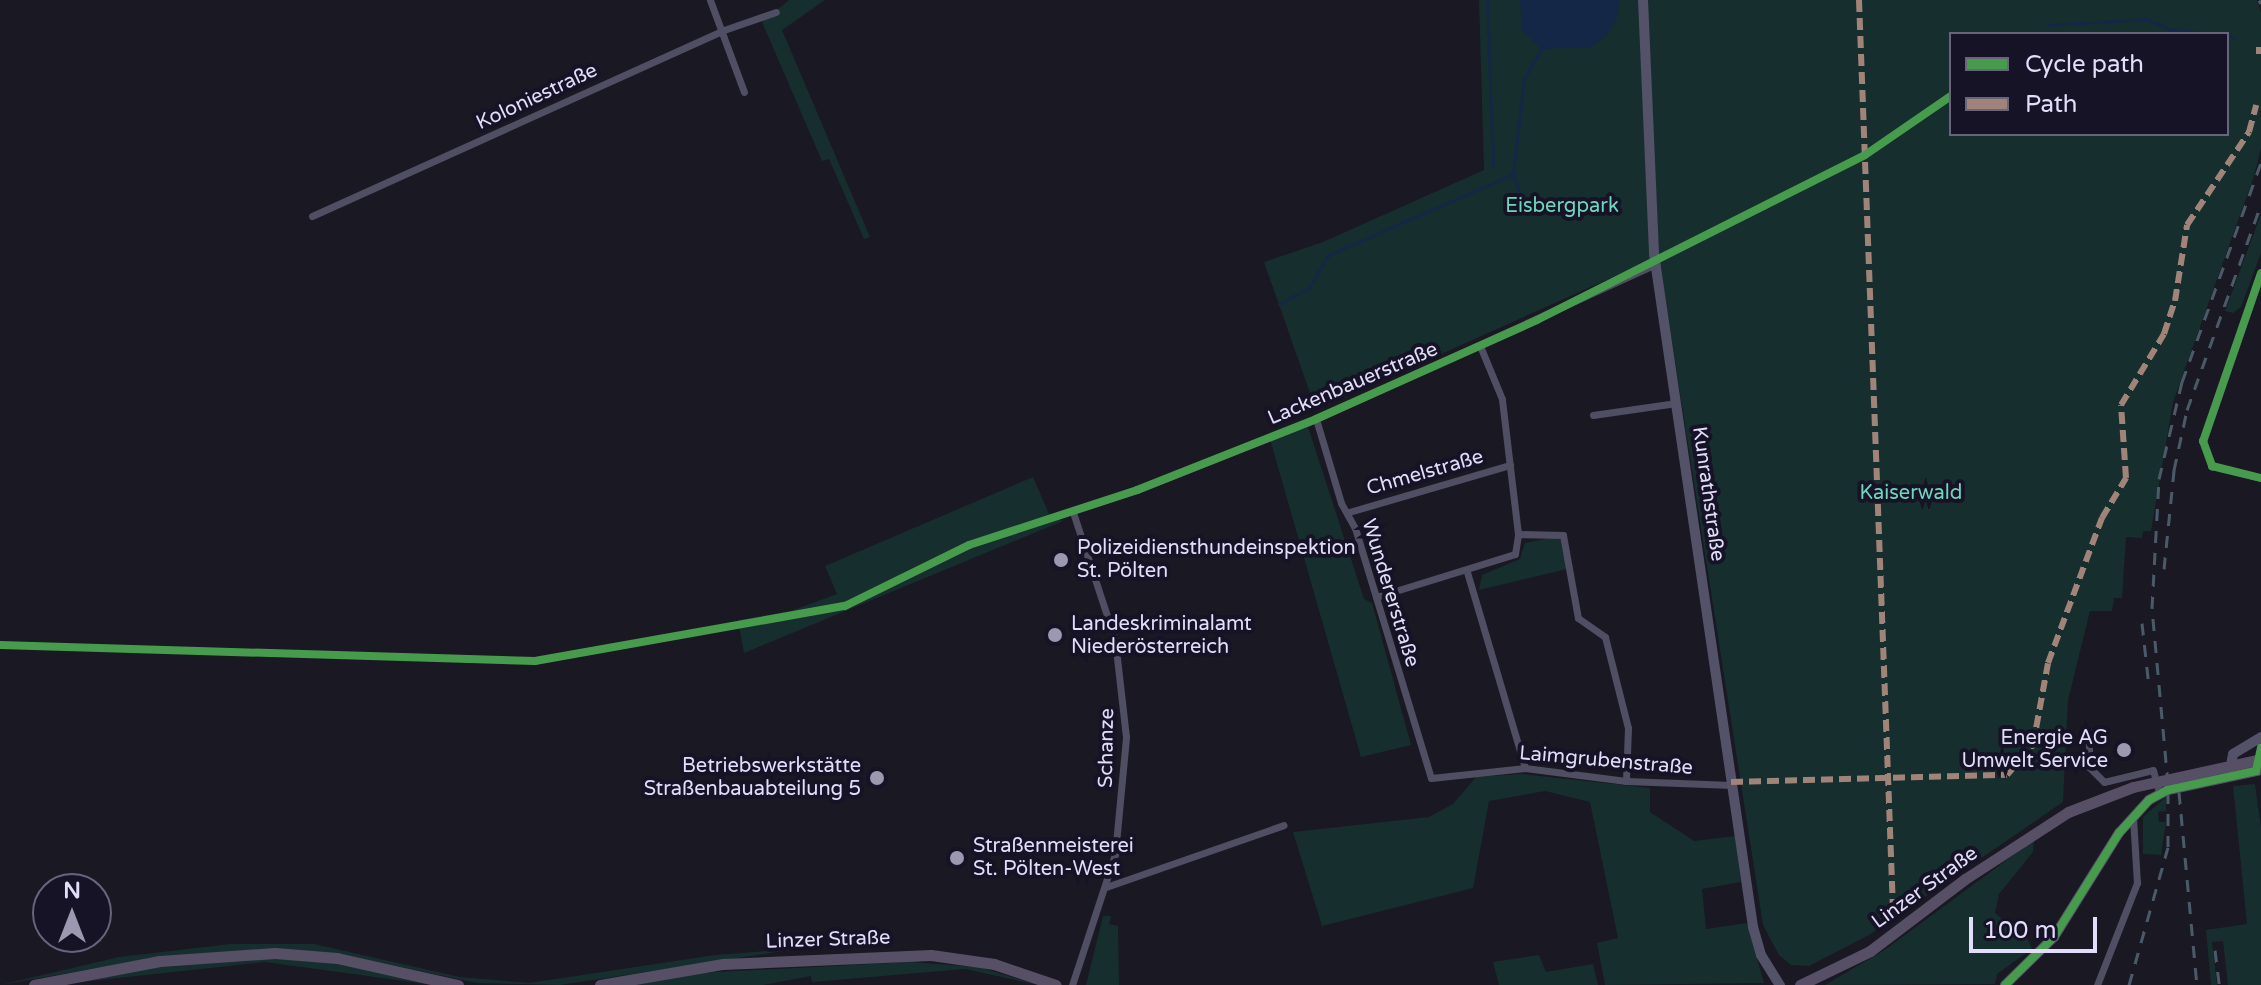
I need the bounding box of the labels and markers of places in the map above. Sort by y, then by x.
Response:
place label: Polizeidiensthundeinspektion St. Pölten [1077,536,1356,583]
marker: Polizeidiensthundeinspektion St. Pölten [1052,551,1070,569]
place label: Landeskriminalamt Niederösterreich [1071,612,1252,659]
marker: Landeskriminalamt Niederösterreich [1046,626,1064,644]
place label: Energie AG Umwelt Service [1961,726,2108,773]
marker: Energie AG Umwelt Service [2115,741,2133,759]
place label: Betriebswerkstätte Straßenbauabteilung 5 [644,754,861,801]
marker: Betriebswerkstätte Straßenbauabteilung 5 [868,769,886,787]
place label: Straßenmeisterei St. Pölten-West [973,834,1134,881]
marker: Straßenmeisterei St. Pölten-West [948,849,966,867]

